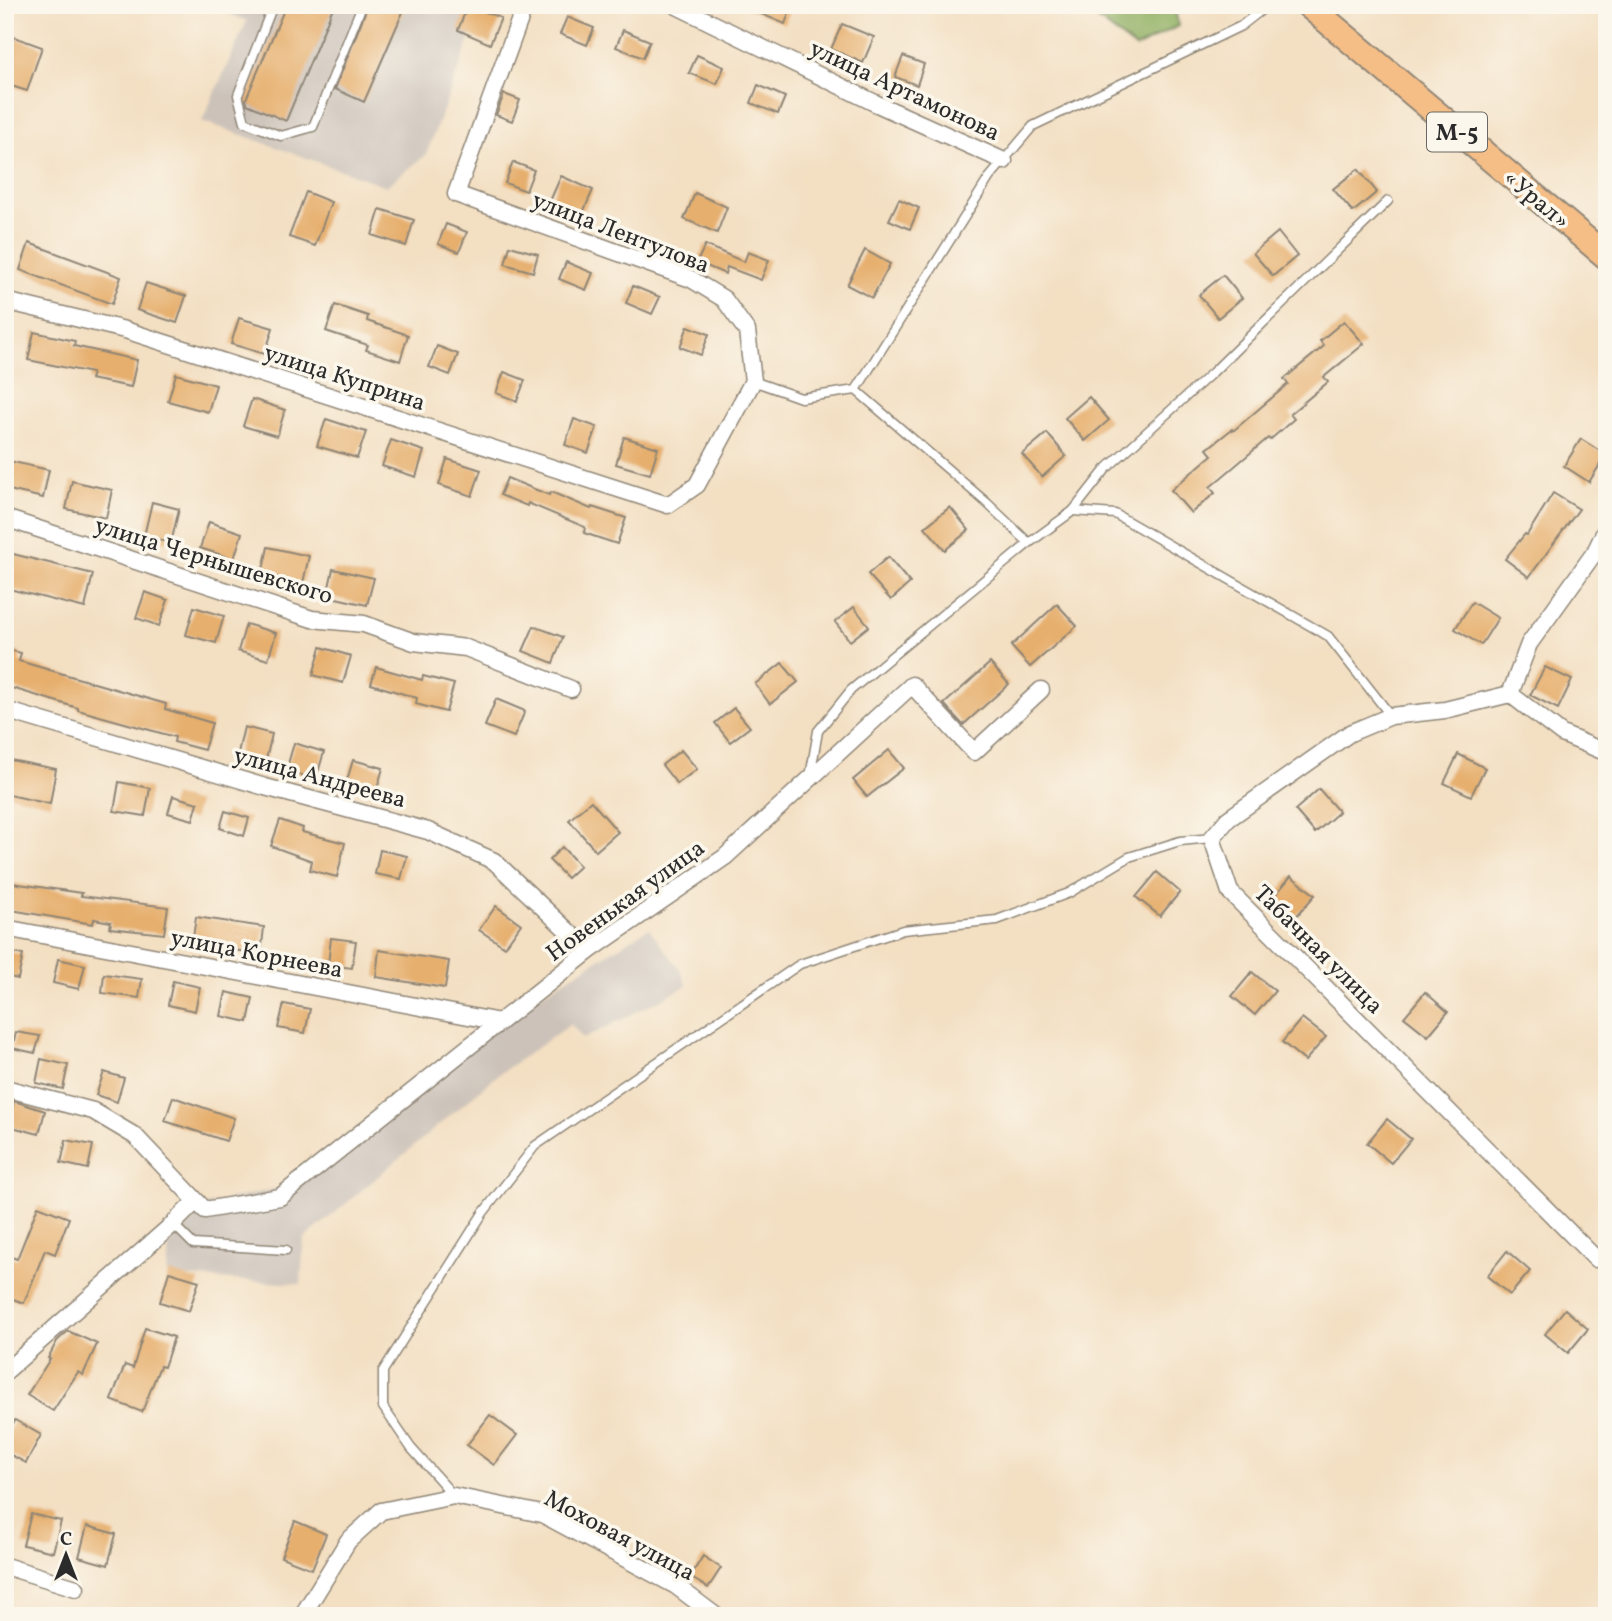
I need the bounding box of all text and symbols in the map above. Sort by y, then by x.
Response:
street label: улица Артамонова [803,33,1005,151]
road number: М-5 [1427,113,1487,152]
street label: «Урал» [1495,163,1576,238]
street label: улица Лентулова [526,184,714,283]
street label: улица Куприна [259,337,430,421]
street label: улица Чернышевского [90,509,337,614]
street label: улица Андреева [229,740,410,818]
street label: Новенькая улица [540,832,713,971]
street label: Табачная улица [1245,878,1390,1023]
street label: улица Корнеева [168,922,346,988]
street label: Моховая улица [538,1483,701,1591]
north arrow [32,1520,102,1590]
text: С [60,1527,72,1553]

